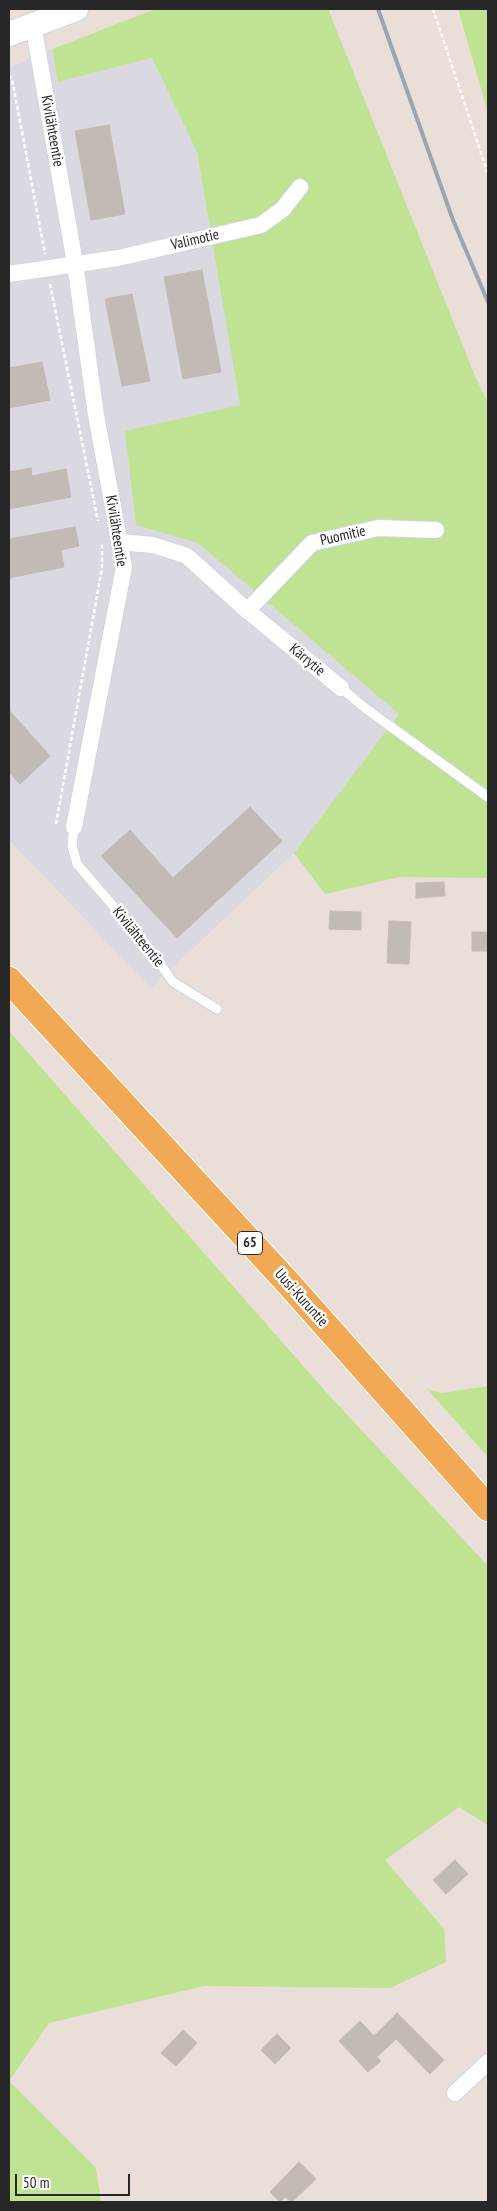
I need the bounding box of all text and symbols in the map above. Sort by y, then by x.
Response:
street label: Kivilähteentie [37,94,67,168]
street label: Valimotie [169,226,221,254]
street label: Kivilähteentie [101,494,131,568]
street label: Puomitie [319,522,367,550]
street label: Kärrytie [286,640,328,680]
street label: Kivilähteentie [108,903,168,971]
road number: 65 [238,1232,262,1254]
street label: Uusi-Kuruntie [270,1265,332,1331]
scale bar [18,2164,132,2196]
text: 50 m [23,2173,49,2192]

